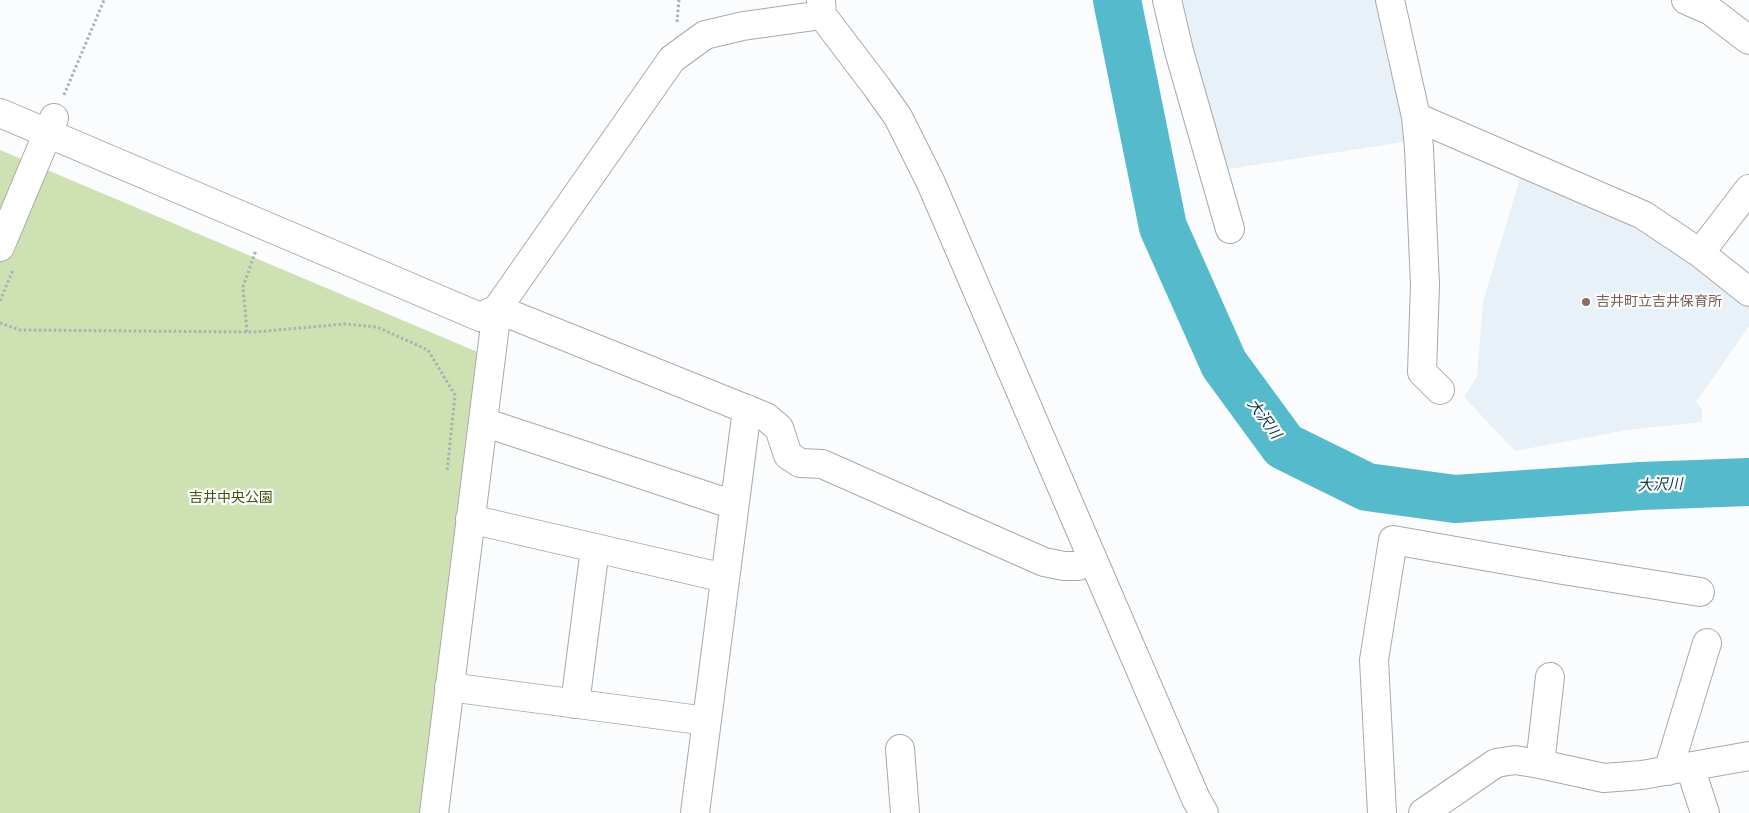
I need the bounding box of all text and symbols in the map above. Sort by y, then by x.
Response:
place label: 吉井町立吉井保育所 [1596,294,1722,310]
marker: 吉井町立吉井保育所 [1580,296,1592,308]
water label: 大沢川 [1243,396,1285,442]
water label: 大沢川 [1637,475,1683,495]
park label: 吉井中央公園 [189,490,273,506]

